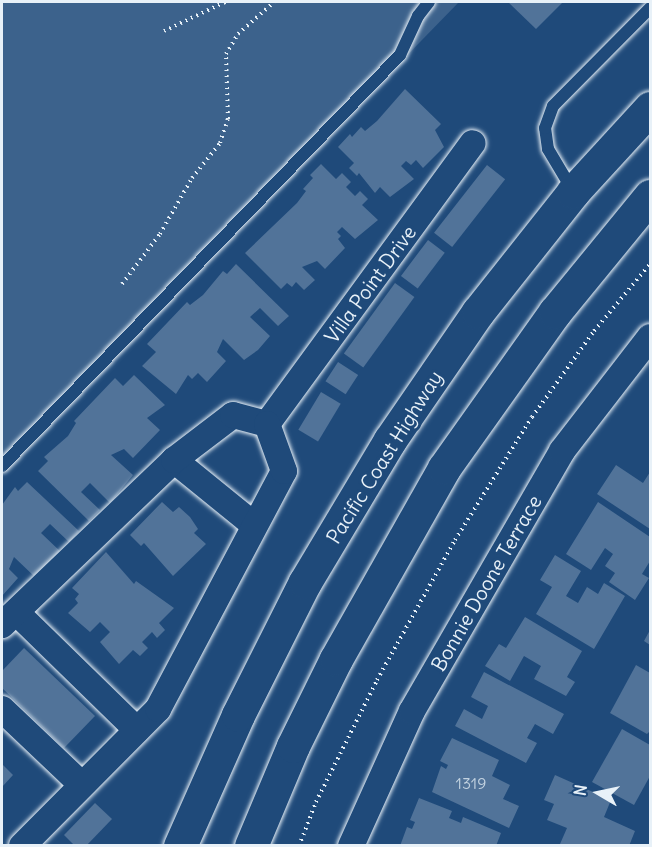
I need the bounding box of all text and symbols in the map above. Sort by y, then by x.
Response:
street label: Villa Point Drive [319,220,421,348]
street label: Pacific Coast Highway [321,366,447,548]
street label: Bonnie Doone Terrace [426,491,546,675]
north arrow [568,763,628,823]
house number: 1319 [456,773,486,793]
text: N [569,783,591,797]

